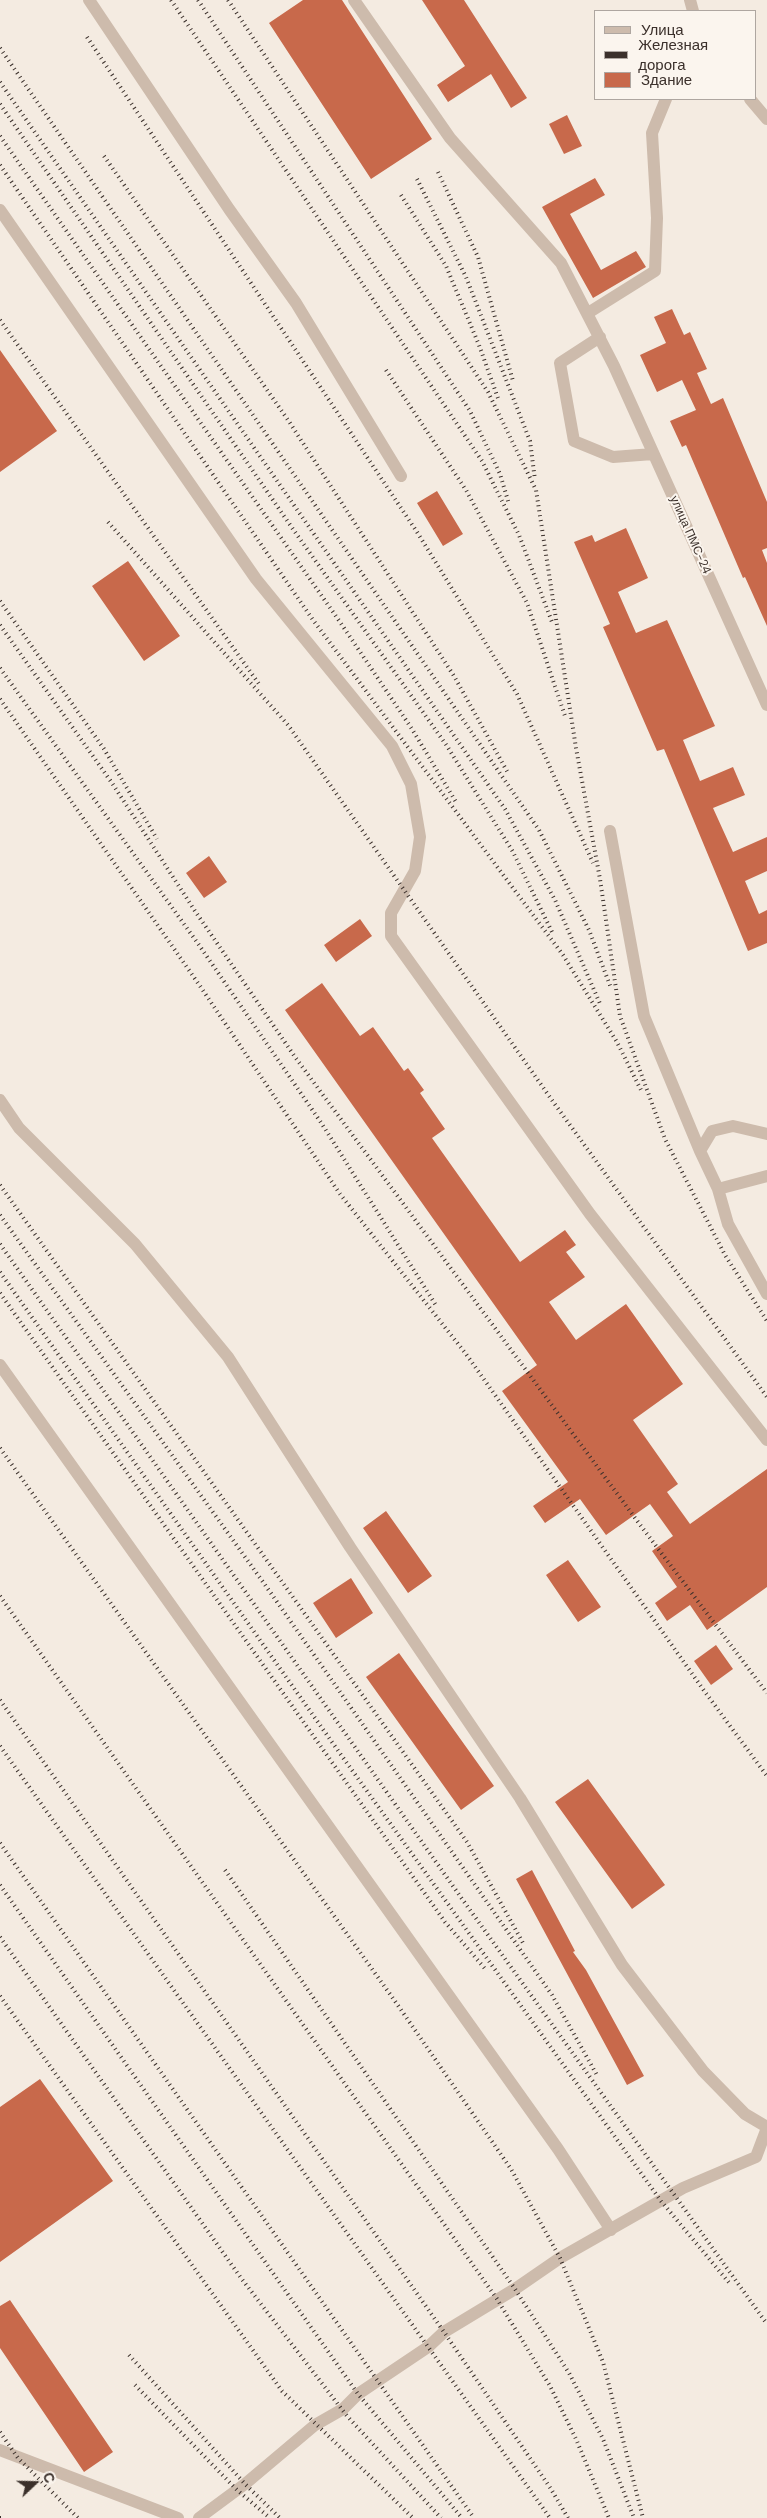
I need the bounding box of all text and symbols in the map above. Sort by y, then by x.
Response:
legend [594,10,757,100]
text: Улица [641,20,684,40]
text: Железная дорога [638,35,708,75]
text: Здание [641,70,692,90]
street label: улица ПМС-24 [666,494,714,576]
north arrow [10,2458,60,2508]
text: С [39,2470,59,2486]

